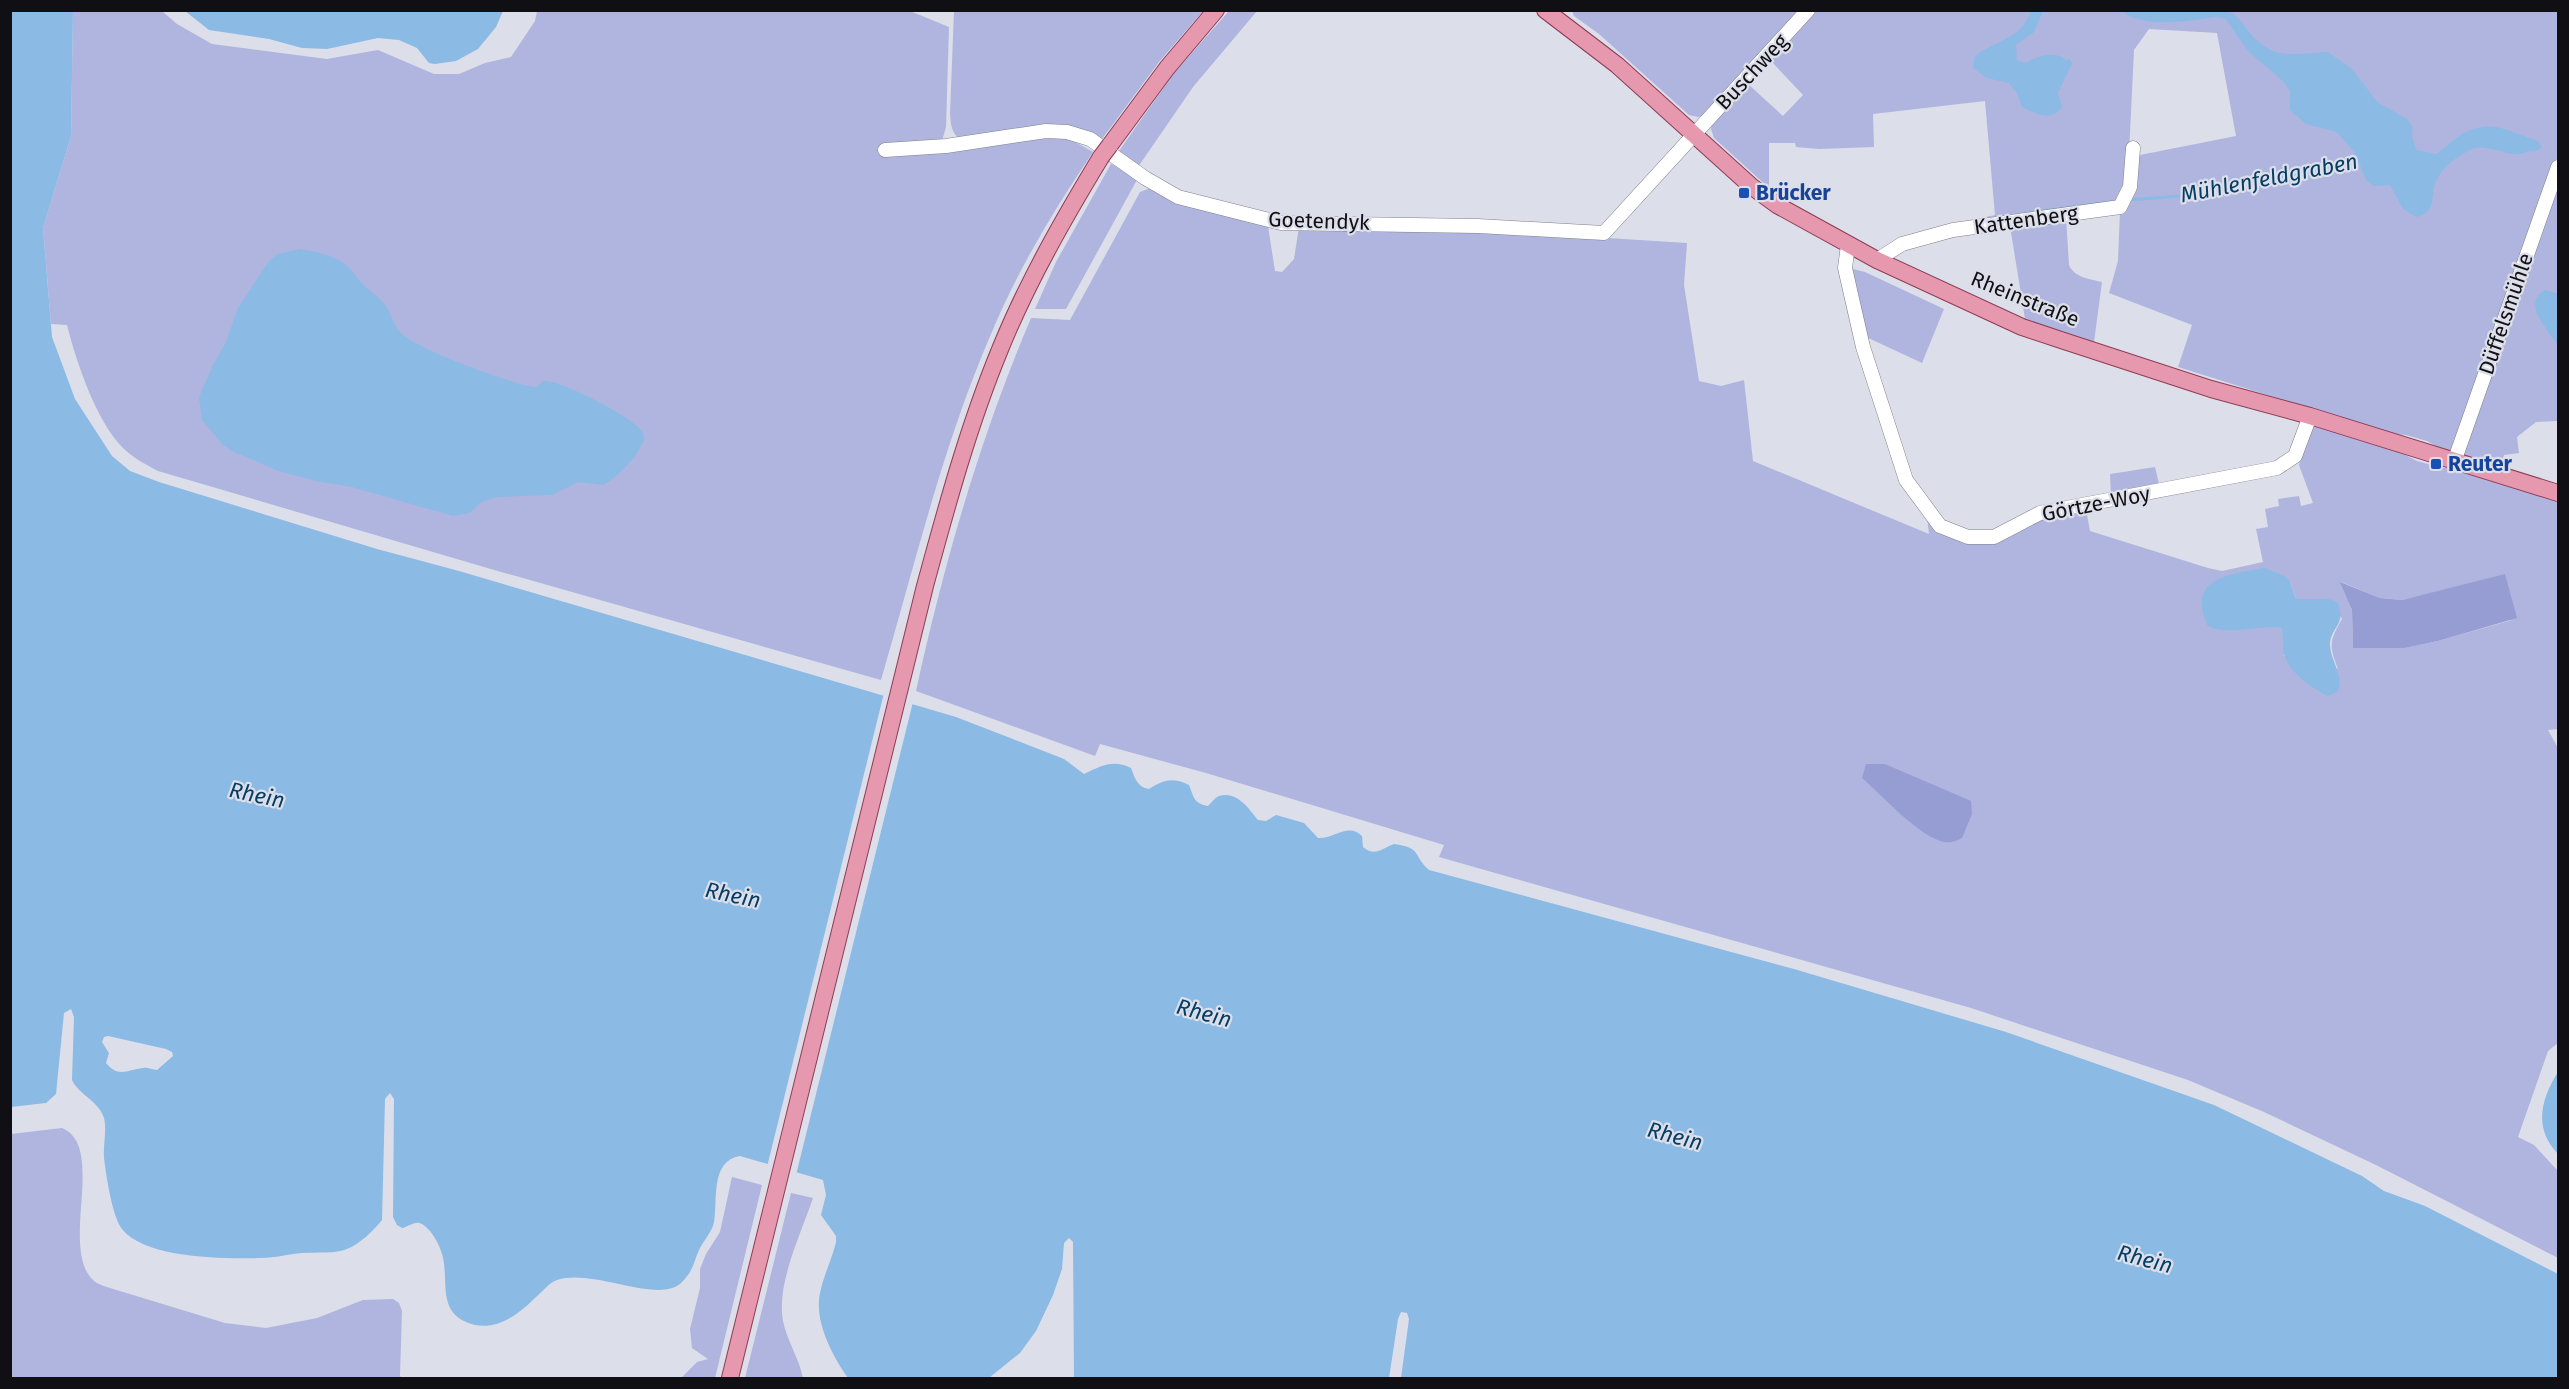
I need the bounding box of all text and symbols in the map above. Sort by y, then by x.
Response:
street label: Buschweg [1710,29,1794,115]
water label: Mühlenfeldgraben [2178,148,2360,208]
place label: Brücker [1756,180,1831,206]
marker: Brücker [1737,186,1751,200]
street label: Kattenberg [1972,200,2080,240]
street label: Goetendyk [1268,206,1370,236]
street label: Düffelsmühle [2473,250,2539,378]
street label: Rheinstraße [1967,265,2083,333]
place label: Reuter [2448,451,2513,477]
marker: Reuter [2429,457,2443,471]
street label: Görtze-Woy [2040,481,2153,527]
water label: Rhein [227,776,287,814]
water label: Rhein [703,876,763,914]
water label: Rhein [1173,993,1235,1033]
water label: Rhein [1644,1116,1706,1156]
water label: Rhein [2114,1239,2176,1279]

